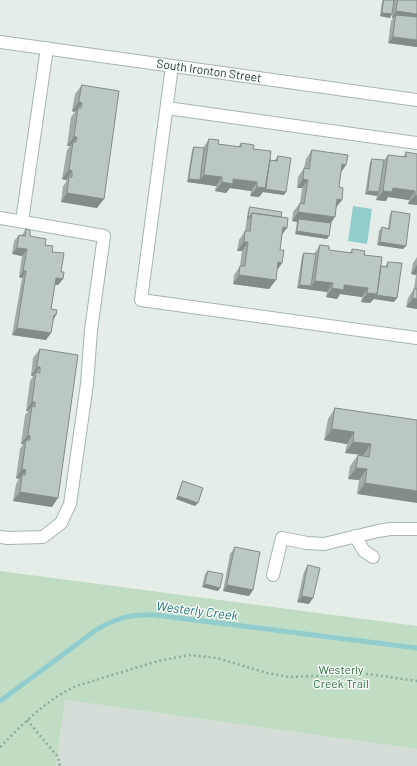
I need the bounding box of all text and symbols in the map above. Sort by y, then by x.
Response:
street label: South Ironton Street [156,56,262,86]
water label: Westerly Creek [155,598,239,624]
park label: Westerly Creek Trail [313,663,369,691]

